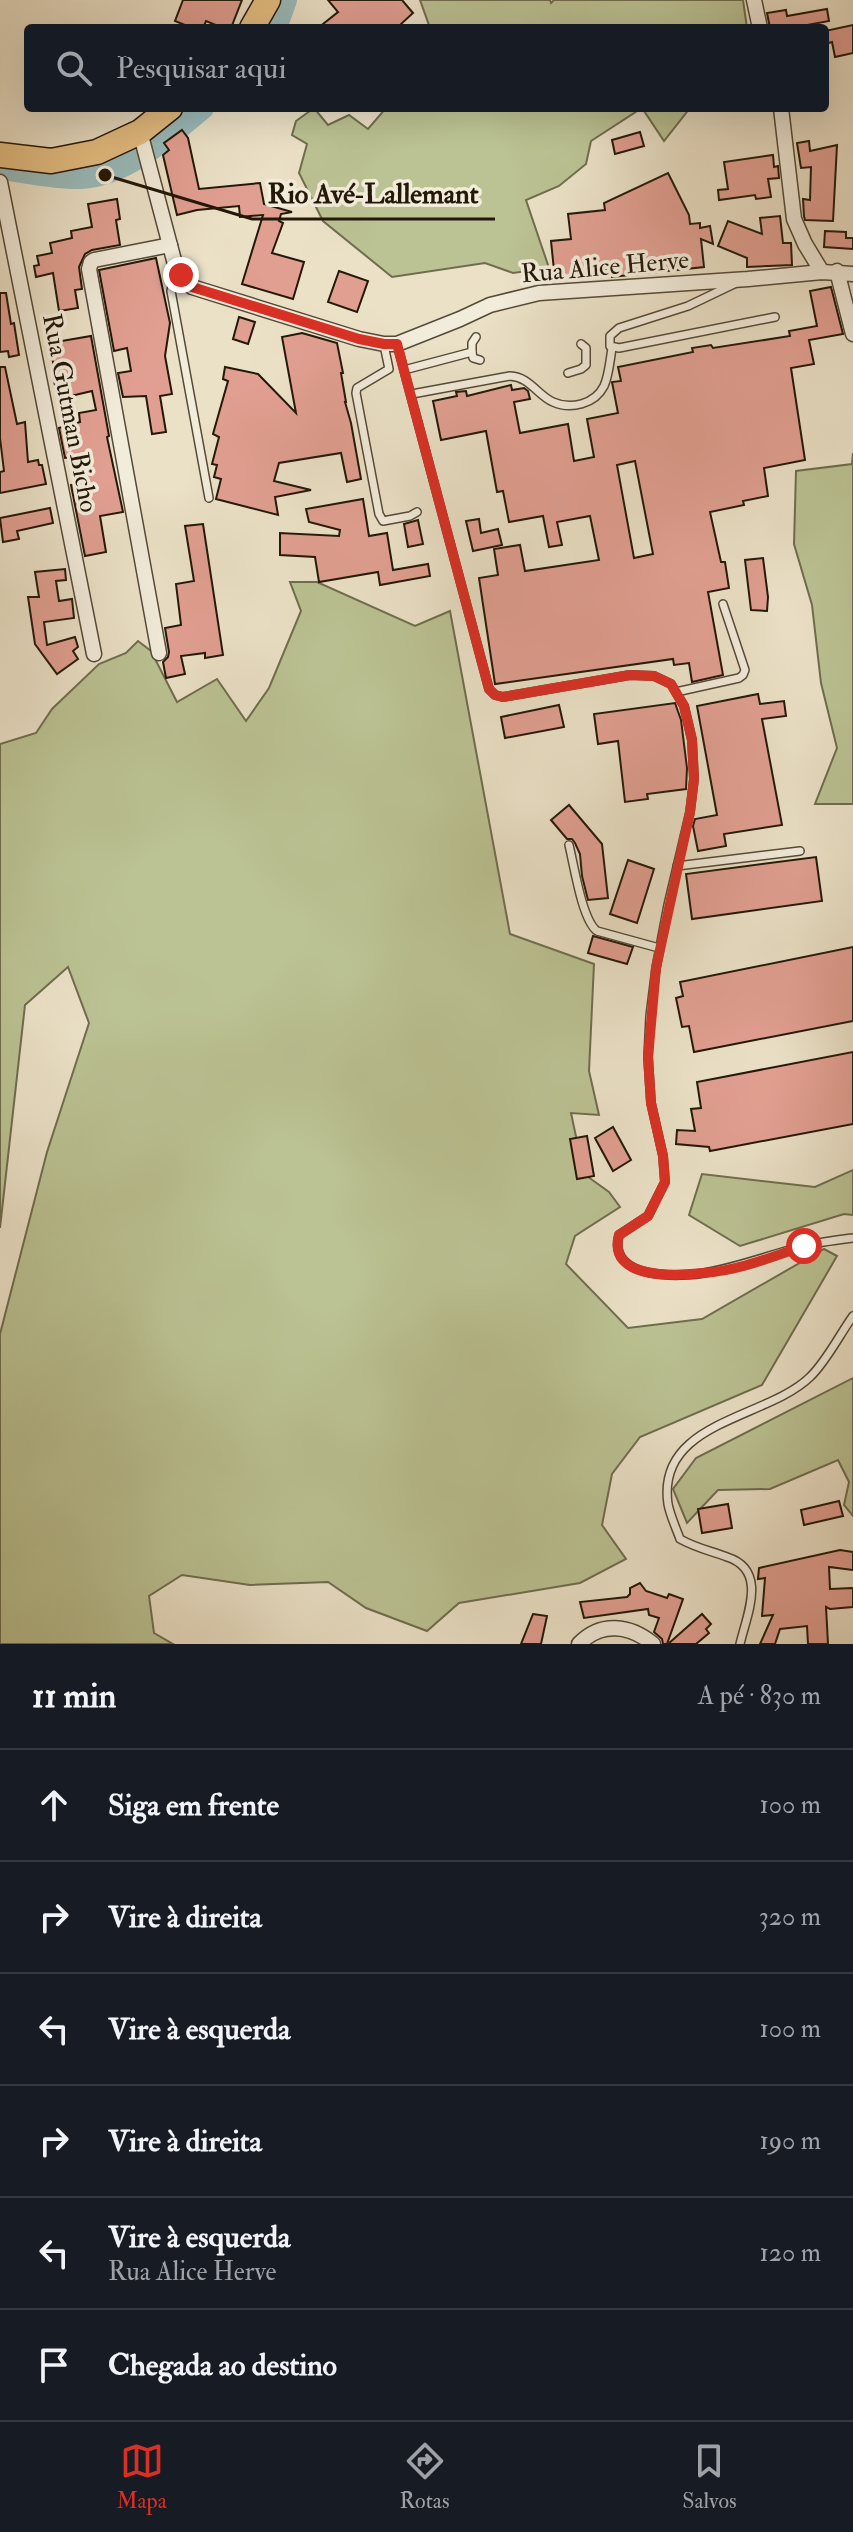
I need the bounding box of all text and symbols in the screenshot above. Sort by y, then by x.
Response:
search box [24,24,829,112]
icon: search [52,46,96,90]
text: Pesquisar aqui [116,50,286,87]
callout: Rio Avé‐Lallemant [252,167,495,219]
text: Rio Avé‐Lallemant [267,177,479,212]
street label: Rua Alice Herve [520,244,690,290]
route end [163,257,199,293]
street label: Rua Gutman Bicho [35,311,105,515]
route start [786,1228,822,1264]
text: 11 min [32,1675,116,1718]
text: A pé · 830 m [698,1680,821,1712]
icon: ahead [32,1783,76,1827]
text: Siga em frente [108,1787,279,1824]
text: 100 m [760,1789,821,1821]
icon: right [32,1895,76,1939]
text: Vire à direita [108,1899,262,1936]
text: 320 m [759,1901,821,1933]
icon: left [32,2007,76,2051]
text: Vire à esquerda [108,2011,290,2048]
text: 100 m [760,2013,821,2045]
icon: right [32,2119,76,2163]
text: Vire à direita [108,2123,262,2160]
text: 190 m [760,2125,821,2157]
text: Vire à esquerda [108,2219,290,2256]
icon: left [32,2231,76,2275]
text: 120 m [760,2237,821,2269]
text: Rua Alice Herve [108,2256,276,2288]
icon: arrive [32,2343,76,2387]
text: Chegada ao destino [108,2347,337,2384]
tab: Mapa [116,2439,167,2515]
tab: Rotas [400,2439,449,2515]
tab: Salvos [682,2439,737,2515]

